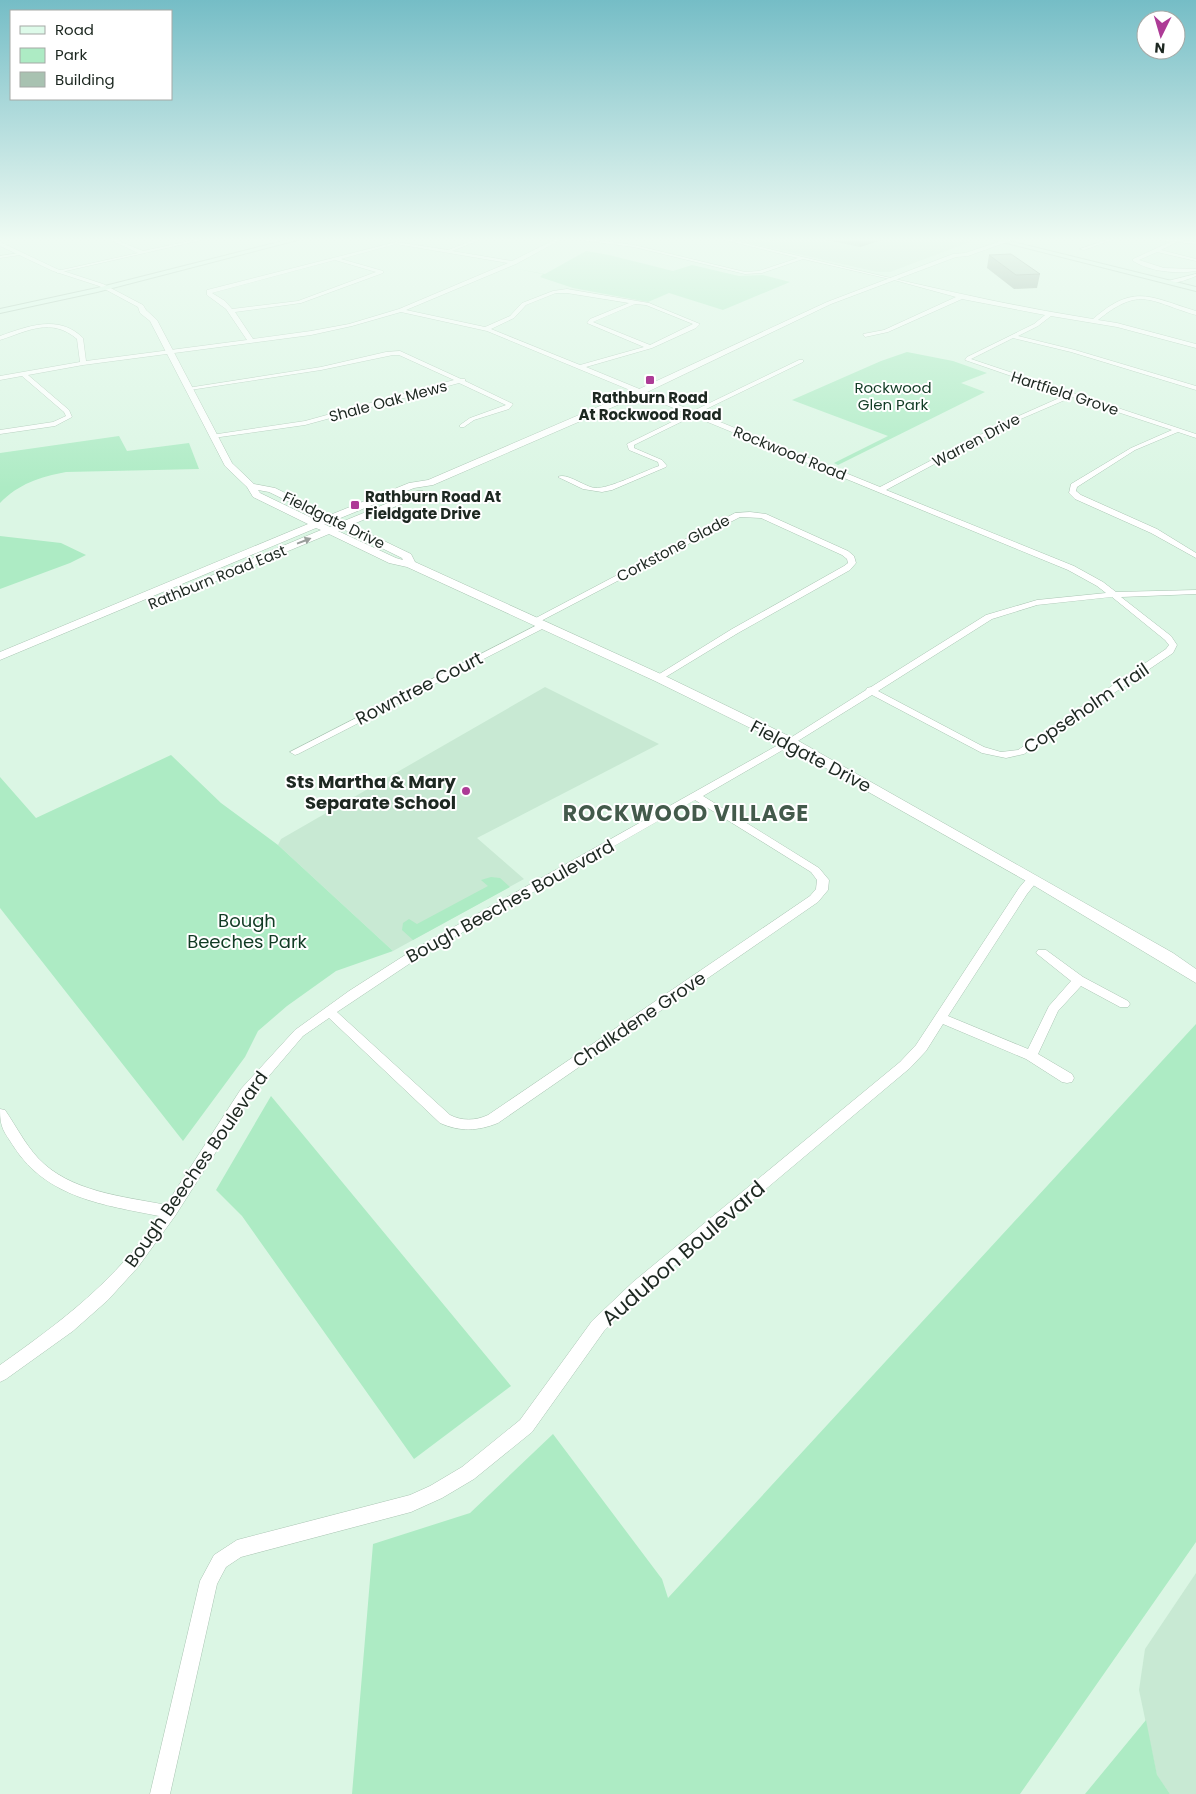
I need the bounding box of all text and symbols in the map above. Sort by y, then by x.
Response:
legend [10,10,172,100]
north arrow [1136,10,1186,60]
text: Road [55,19,94,40]
text: N [1154,38,1166,58]
text: Park [55,44,87,65]
text: Building [55,69,115,90]
street label: Hartfield Grove [1009,366,1121,420]
marker: Rathburn Road At Rockwood Road [644,374,656,386]
street label: Shale Oak Mews [327,375,450,427]
park label: Rockwood Glen Park [854,377,932,415]
place label: Rathburn Road At Rockwood Road [578,387,722,425]
street label: Warren Drive [928,408,1024,472]
street label: Rockwood Road [730,421,850,485]
street label: Fieldgate Drive [279,486,389,554]
place label: Rathburn Road At Fieldgate Drive [365,486,501,524]
marker: Rathburn Road At Fieldgate Drive [349,499,361,511]
street label: Corkstone Glade [613,509,733,587]
one-way arrow [297,537,311,545]
street label: Rathburn Road East [145,540,289,614]
street label: Rowntree Court [351,645,487,731]
street label: Copseholm Trail [1018,657,1154,759]
street label: Fieldgate Drive [746,714,876,798]
place label: Sts Martha & Mary Separate School [286,769,457,815]
marker: Sts Martha & Mary Separate School [460,785,472,797]
district label: ROCKWOOD VILLAGE [563,798,809,829]
street label: Bough Beeches Boulevard [401,833,619,969]
park label: Bough Beeches Park [187,908,308,954]
street label: Chalkdene Grove [568,965,710,1073]
street label: Bough Beeches Boulevard [118,1066,274,1272]
street label: Audubon Boulevard [595,1174,771,1332]

